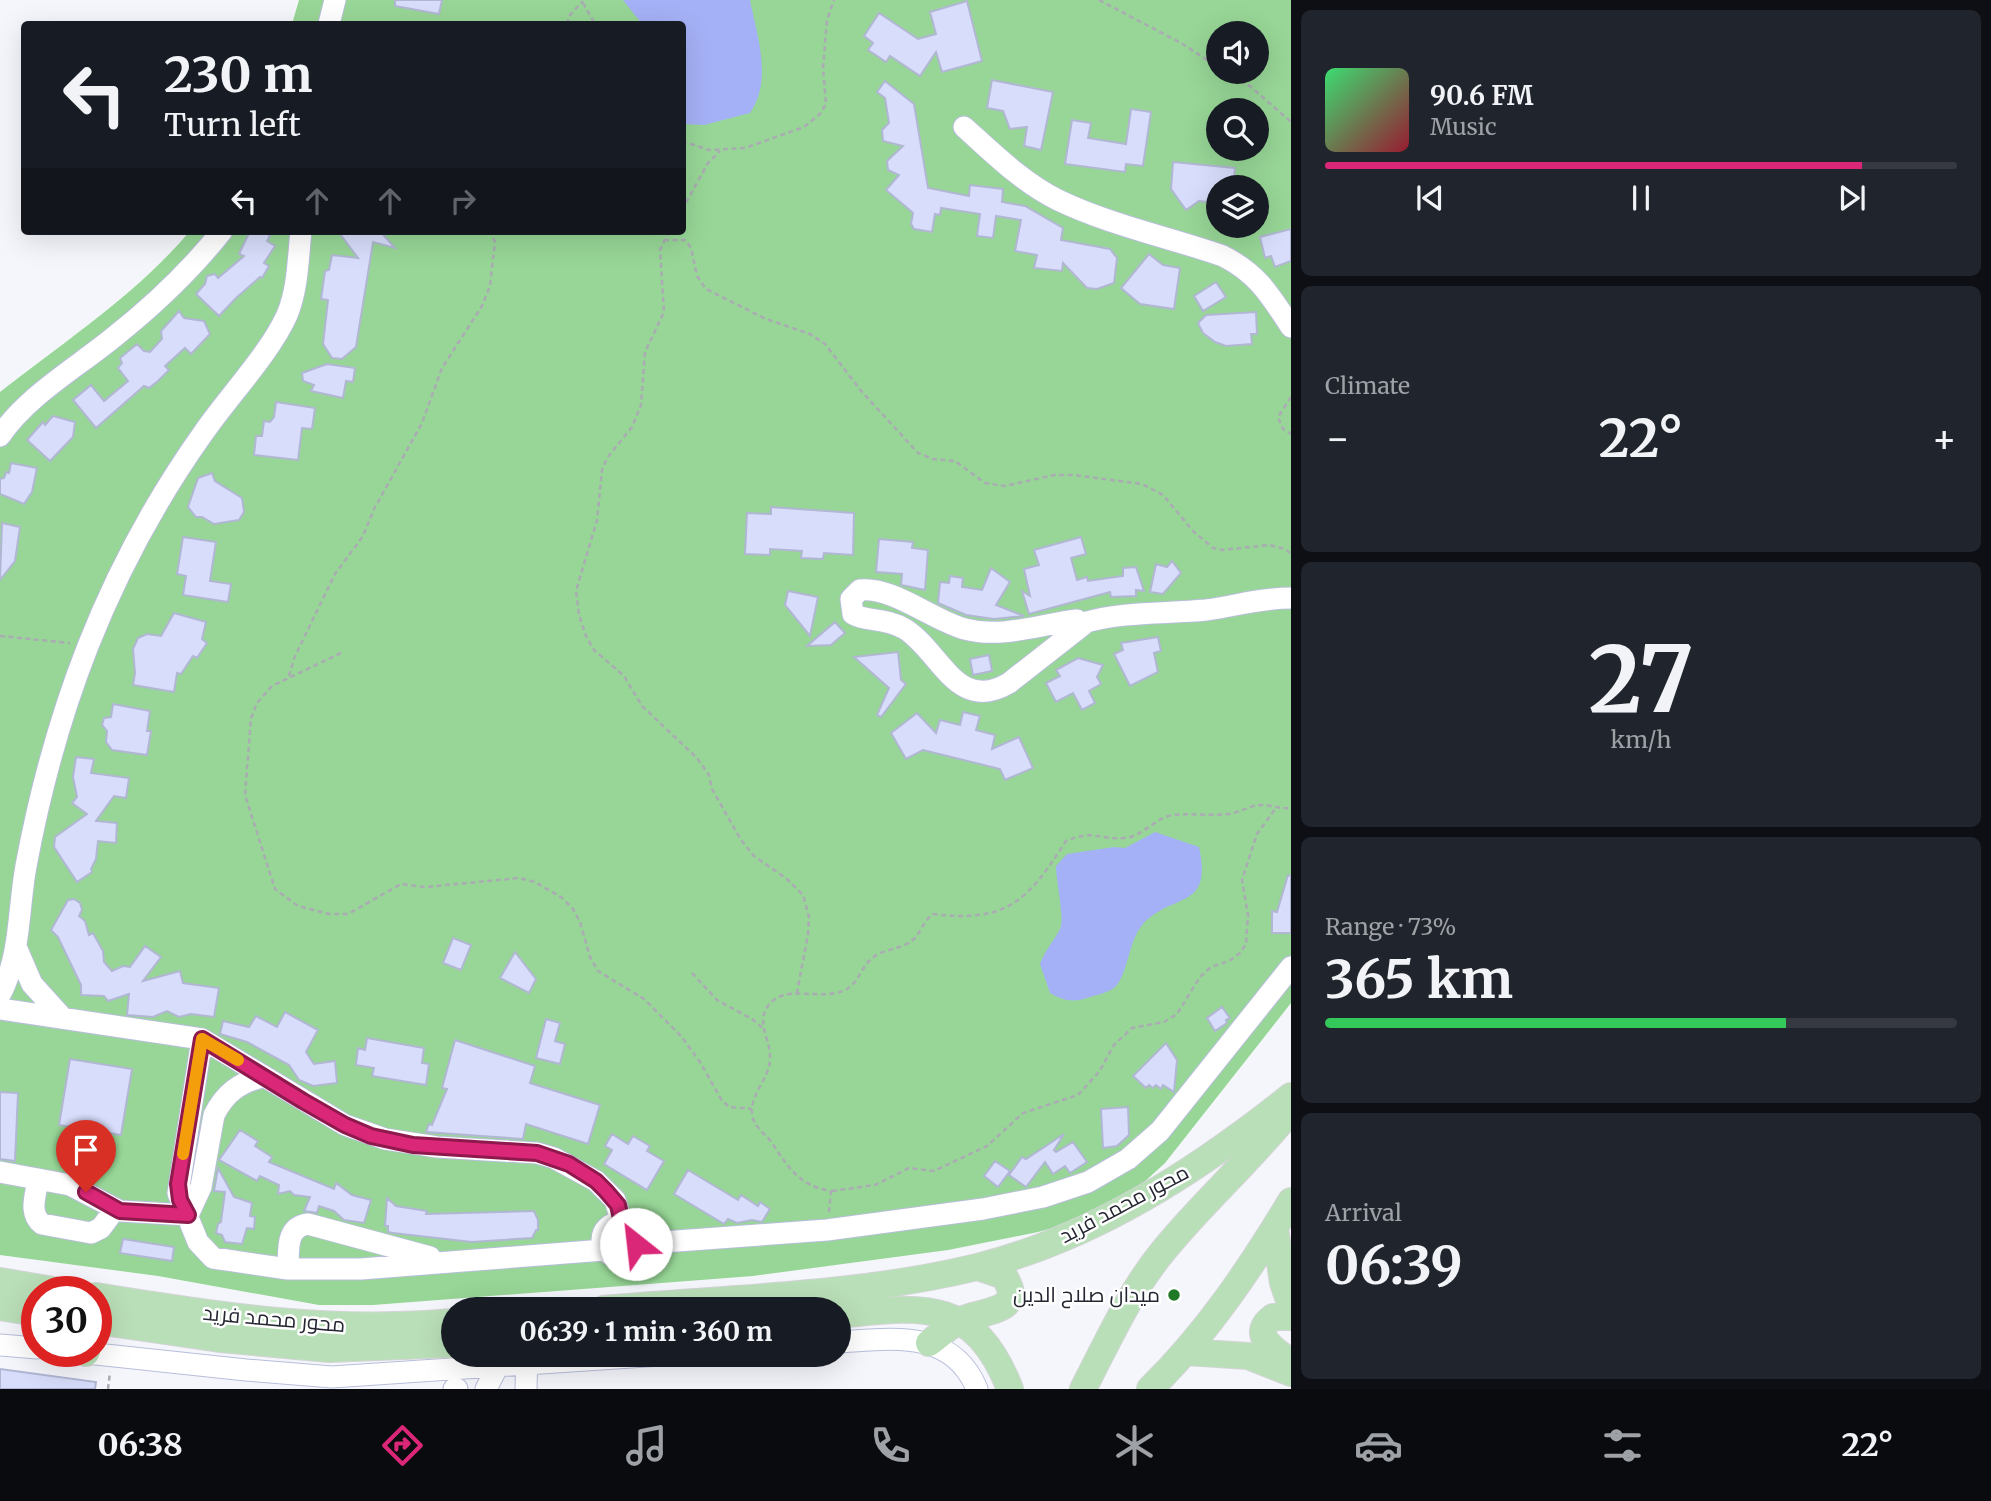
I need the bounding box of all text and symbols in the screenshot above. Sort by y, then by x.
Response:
map controls [1206,21,1269,238]
button: sound [1206,21,1269,84]
text: 230 m [164,44,312,105]
icon: left [49,49,140,140]
text: 90.6 FM [1430,79,1534,112]
button: search [1206,98,1269,161]
text: Turn left [164,105,301,145]
text: Music [1430,112,1497,141]
button: layers [1206,175,1269,238]
icon: previous [1411,179,1449,217]
icon: pause [1622,179,1660,217]
icon: next [1833,179,1871,217]
icon: left [225,182,263,220]
icon: ahead [298,182,336,220]
icon: ahead [371,182,409,220]
icon: right [444,182,482,220]
text: Climate [1325,371,1410,400]
text: 22° [1599,406,1683,471]
text: − [1325,415,1350,462]
text: + [1932,415,1957,462]
text: 27 [1588,622,1694,737]
text: km/h [1611,725,1671,754]
text: Range · 73% [1325,912,1456,941]
text: 365 km [1325,947,1513,1012]
pin [56,1120,116,1192]
icon: arrive [67,1131,105,1169]
street label: محور محمد فريد [1054,1158,1193,1249]
text: Arrival [1325,1198,1402,1227]
position arrow [599,1207,673,1281]
text: 06:39 [1325,1233,1463,1298]
speed limit sign: 30 [21,1276,112,1367]
place label: ميدان صلاح الدين [1013,1281,1160,1309]
marker: ميدان صلاح الدين [1166,1287,1182,1303]
street label: محور محمد فريد [202,1299,346,1338]
text: 06:39 · 1 min · 360 m [520,1315,772,1348]
icon: directions [378,1421,427,1470]
icon: music [622,1421,671,1470]
icon: phone [866,1421,915,1470]
icon: climate [1110,1421,1159,1470]
icon: car [1354,1421,1403,1470]
icon: filters [1598,1421,1647,1470]
text: 06:38 [97,1425,183,1465]
text: 22° [1842,1425,1893,1465]

